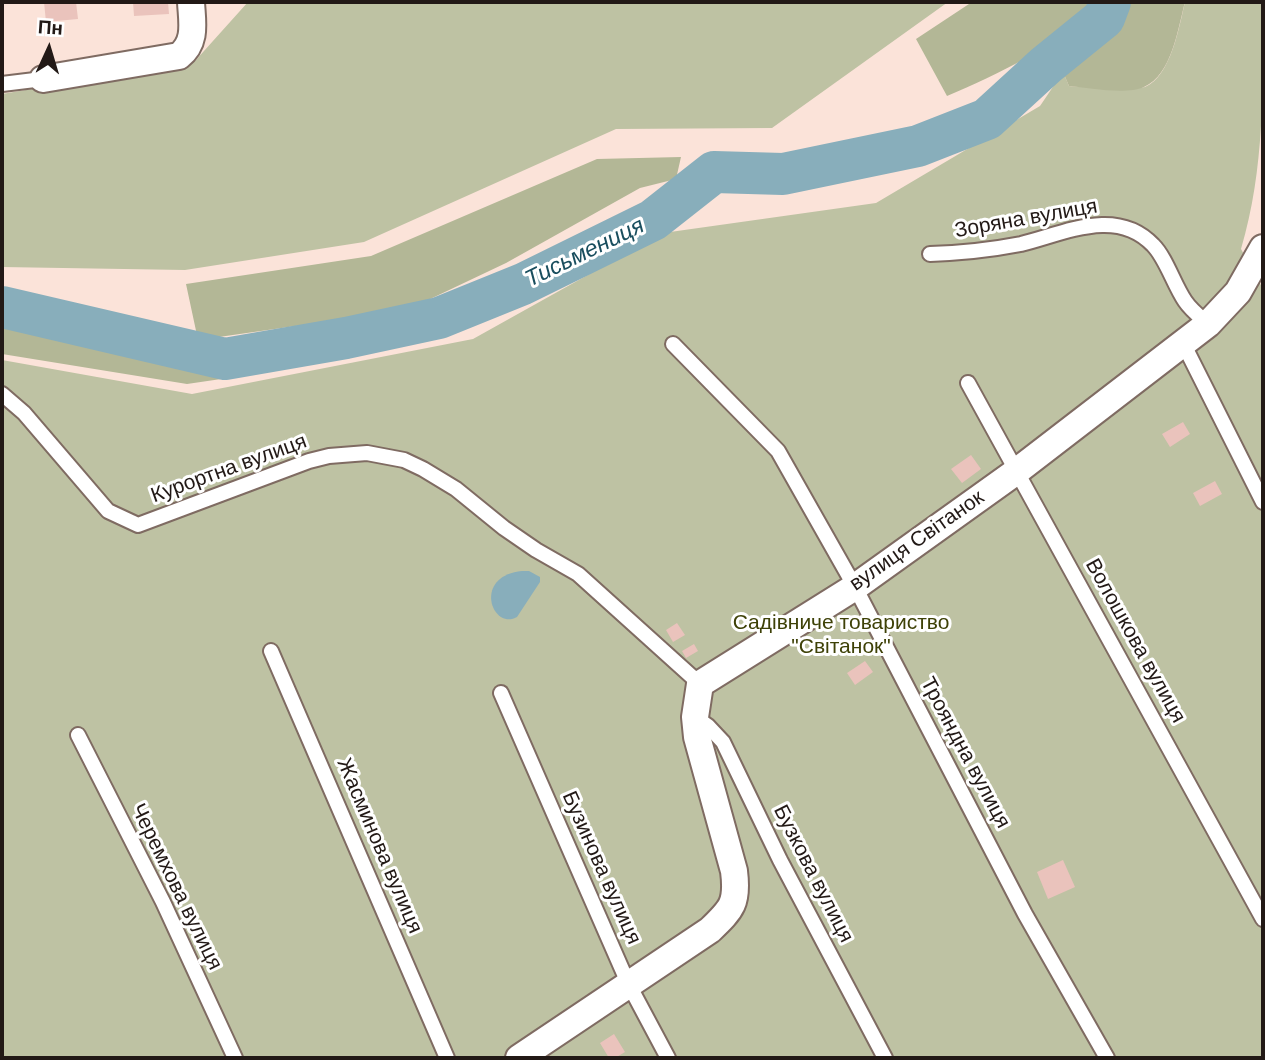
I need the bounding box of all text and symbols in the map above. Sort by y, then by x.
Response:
north arrow [14,14,84,84]
text: Пн [37,16,64,39]
street label: Зоряна вулиця [953,194,1099,244]
water label: Тисьмениця [521,212,649,294]
street label: Курортна вулиця [148,429,310,509]
street label: вулиця Світанок [845,485,989,597]
street label: Волошкова вулиця [1079,554,1191,728]
park label: Садівниче товариство "Світанок" [733,610,949,660]
street label: Трояндна вулиця [915,673,1015,833]
street label: Жасминова вулиця [331,755,427,937]
street label: Бузинова вулиця [556,788,646,948]
street label: Черемхова вулиця [125,800,227,974]
street label: Бузкова вулиця [767,801,859,947]

